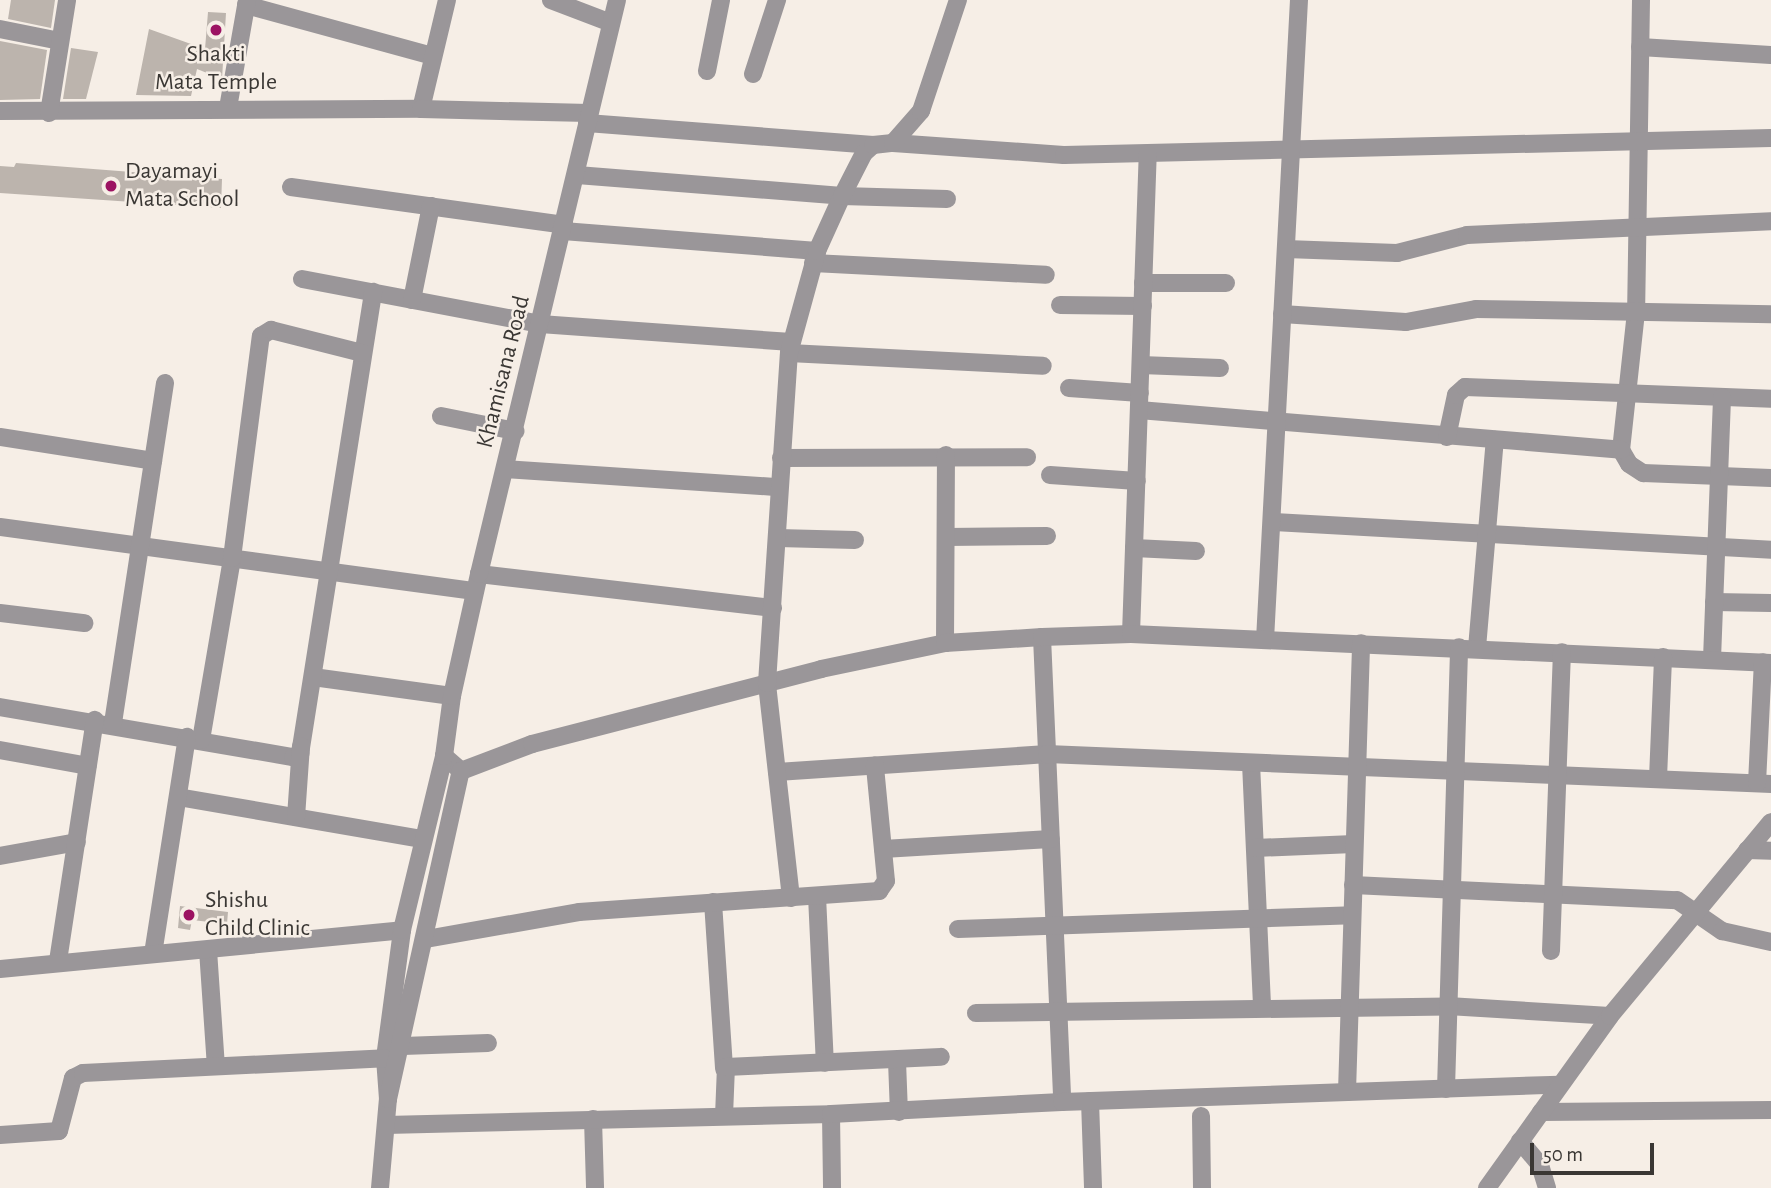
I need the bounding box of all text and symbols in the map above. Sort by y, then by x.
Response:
marker: Shakti Mata Temple [208,22,224,38]
place label: Shakti Mata Temple [155,41,277,97]
place label: Dayamayi Mata School [125,158,240,214]
marker: Dayamayi Mata School [103,178,119,194]
street label: Khamisana Road [471,293,537,451]
place label: Shishu Child Clinic [205,887,310,943]
marker: Shishu Child Clinic [179,905,199,925]
scale bar [1533,1128,1657,1172]
text: 50 m [1543,1144,1583,1165]

